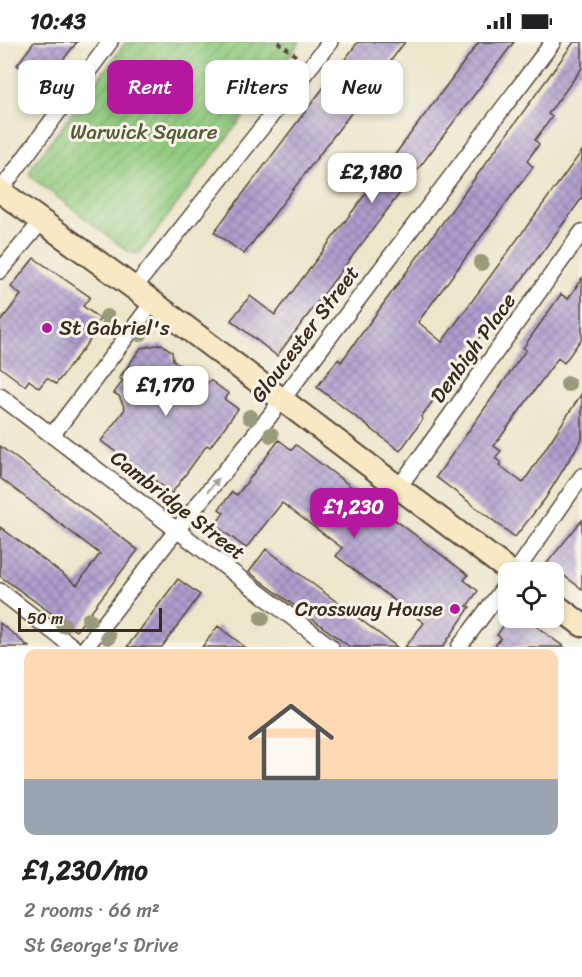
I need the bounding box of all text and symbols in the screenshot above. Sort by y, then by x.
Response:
text: 10:43 [30,2,86,41]
chip: Buy [18,60,95,114]
chip: Rent [107,60,193,114]
chip: Filters [205,60,309,114]
chip: New [321,60,403,114]
park label: Warwick Square [70,113,218,151]
pin: £2,180 [323,153,421,204]
text: £2,180 [342,155,402,190]
street label: Gloucester Street [240,257,370,411]
street label: Denbigh Place [420,284,526,411]
place label: St Gabriel's [59,309,170,347]
marker: St Gabriel's [40,321,54,335]
pin: £1,170 [117,366,215,417]
text: £1,170 [137,368,195,403]
street label: Cambridge Street [102,440,254,570]
one-way arrow [206,478,219,493]
pin: £1,230 [305,488,403,539]
text: £1,230 [324,490,384,525]
map controls [498,562,564,628]
button: locate [498,562,564,628]
place label: Crossway House [295,590,443,628]
marker: Crossway House [448,602,462,616]
text: 50 m [27,604,63,633]
scale bar [18,605,162,632]
icon: home [237,688,345,796]
text: £1,230/mo [24,847,148,893]
text: 2 rooms · 66 m² [24,893,160,928]
text: St George's Drive [24,928,179,963]

